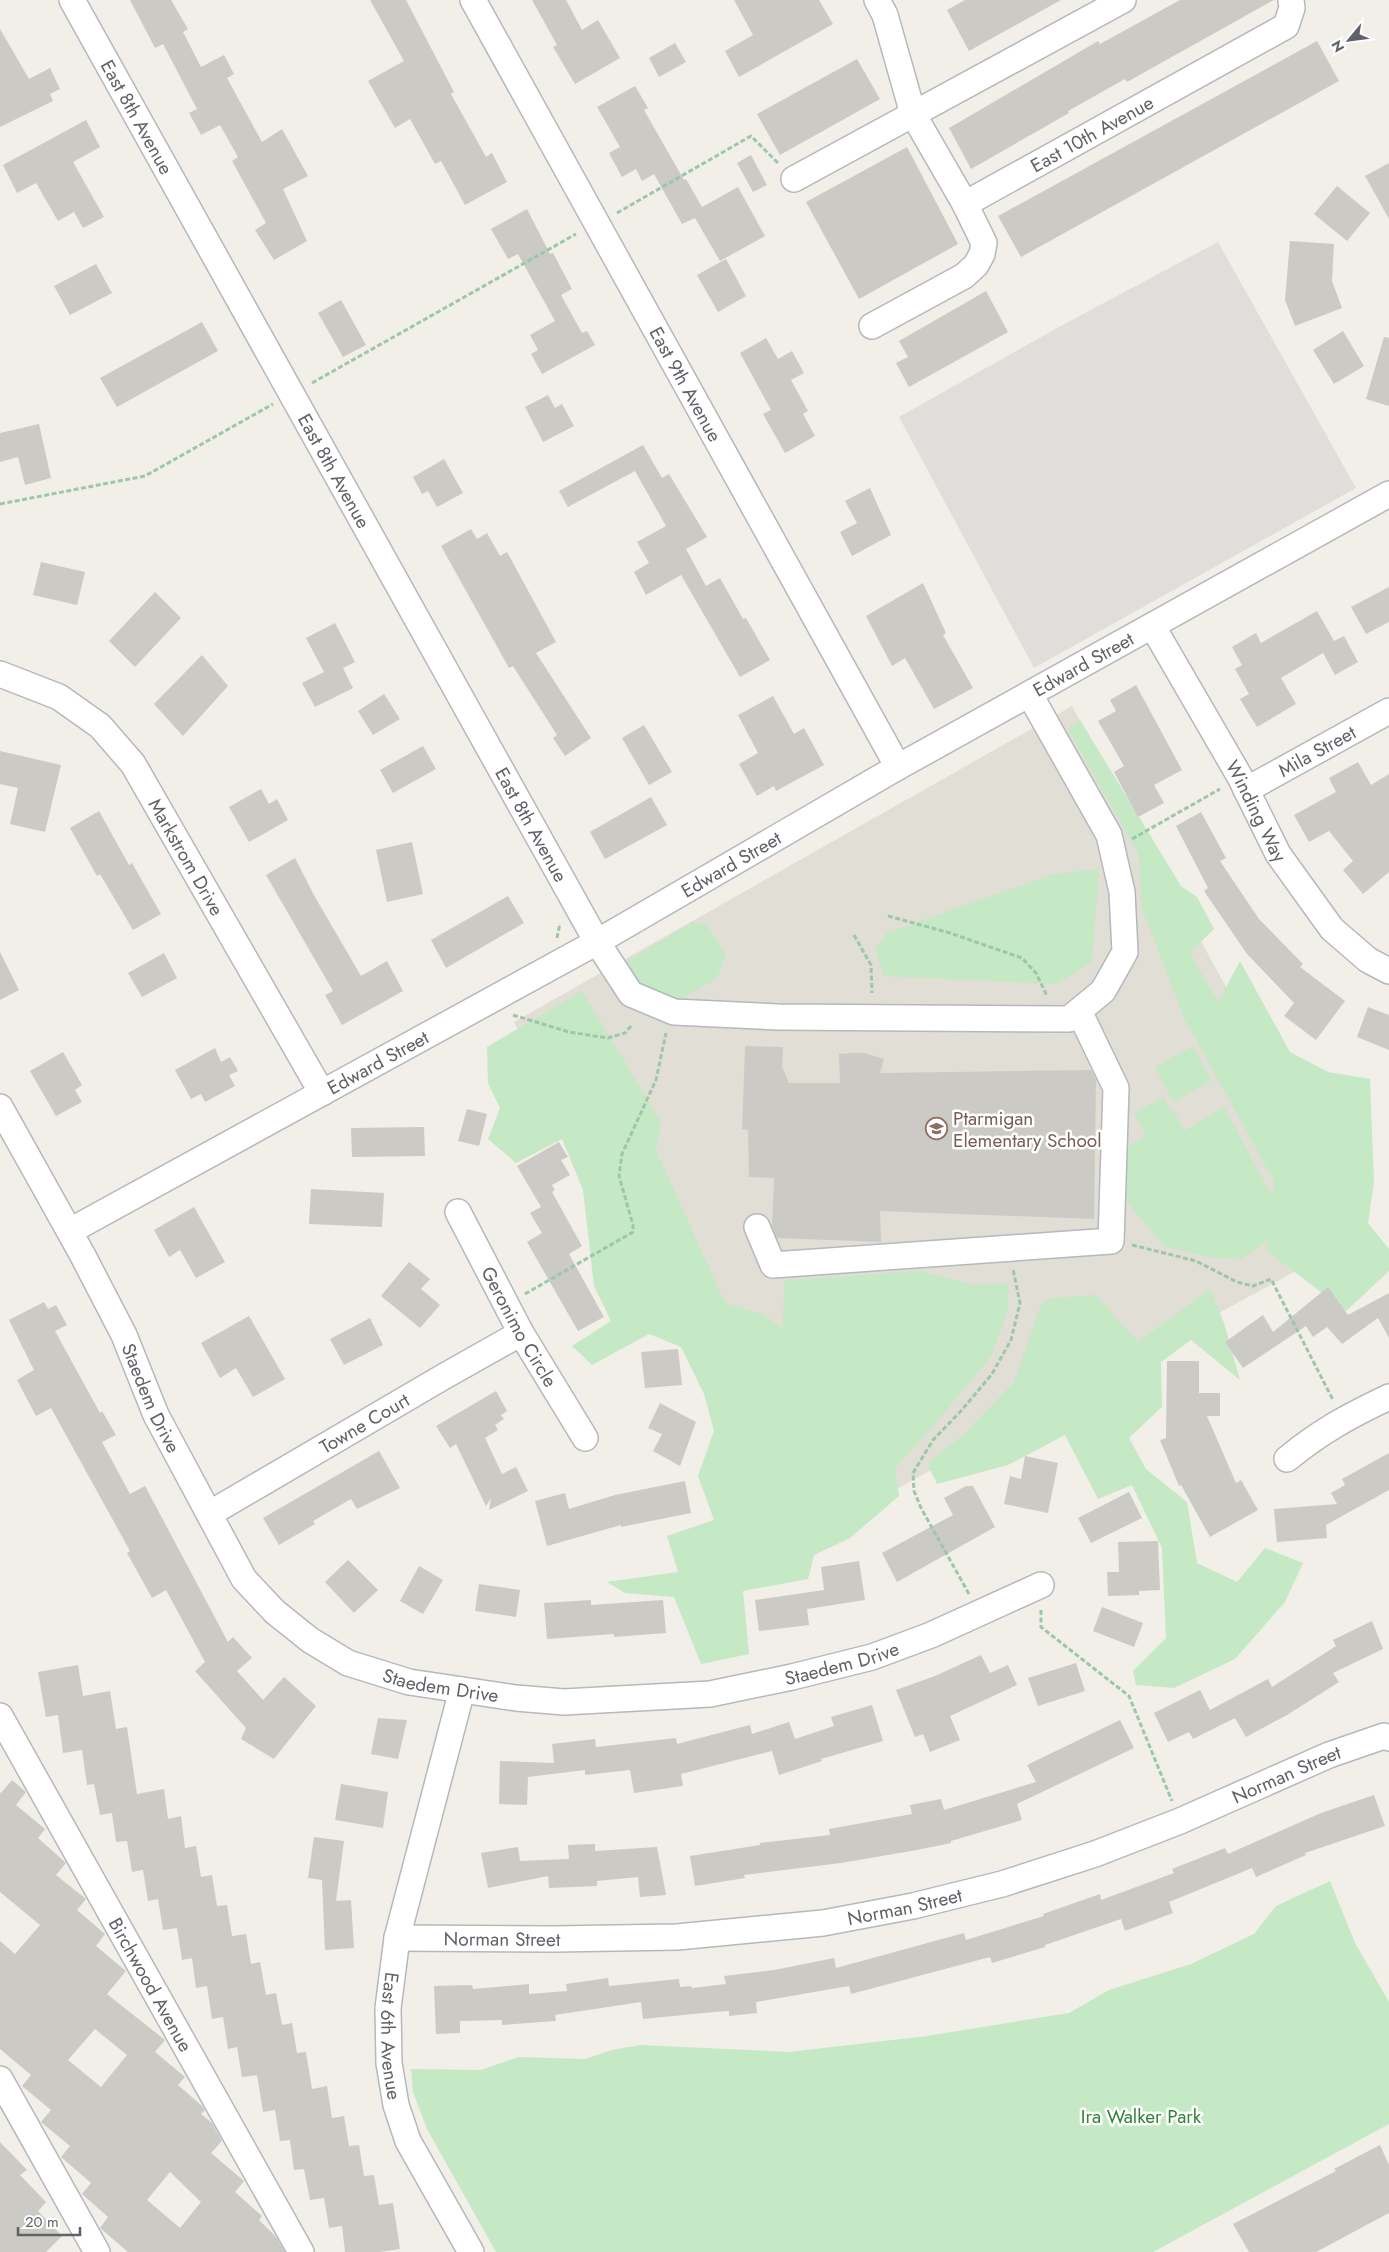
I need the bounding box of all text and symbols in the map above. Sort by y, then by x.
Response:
north arrow [1324,15,1374,65]
text: N [1326,37,1349,56]
street label: East 8th Avenue [94,55,180,180]
street label: East 10th Avenue [1026,89,1159,179]
street label: East 9th Avenue [643,322,728,447]
street label: East 8th Avenue [291,409,377,533]
street label: Edward Street [1028,625,1139,703]
street label: Mila Street [1273,719,1361,784]
street label: Winding Way [1219,755,1293,868]
street label: East 8th Avenue [488,763,574,887]
street label: Markstrom Drive [142,794,230,921]
street label: Edward Street [676,825,787,904]
street label: Edward Street [322,1024,434,1101]
place label: Ptarmigan Elementary School [953,1105,1102,1154]
school or university icon: Ptarmigan Elementary School [925,1117,949,1141]
street label: Geronimo Circle [475,1262,564,1392]
street label: Staedem Drive [115,1339,187,1458]
street label: Towne Court [315,1386,415,1460]
street label: Staedem Drive [782,1635,903,1692]
street label: Staedem Drive [379,1662,501,1709]
street label: Norman Street [1228,1739,1345,1810]
street label: Norman Street [845,1881,965,1932]
street label: Birchwood Avenue [102,1913,199,2057]
street label: Norman Street [444,1925,561,1953]
street label: East 6th Avenue [374,1971,408,2102]
park label: Ira Walker Park [1081,2103,1202,2130]
scale bar [18,2204,80,2236]
text: 20 m [25,2211,59,2233]

